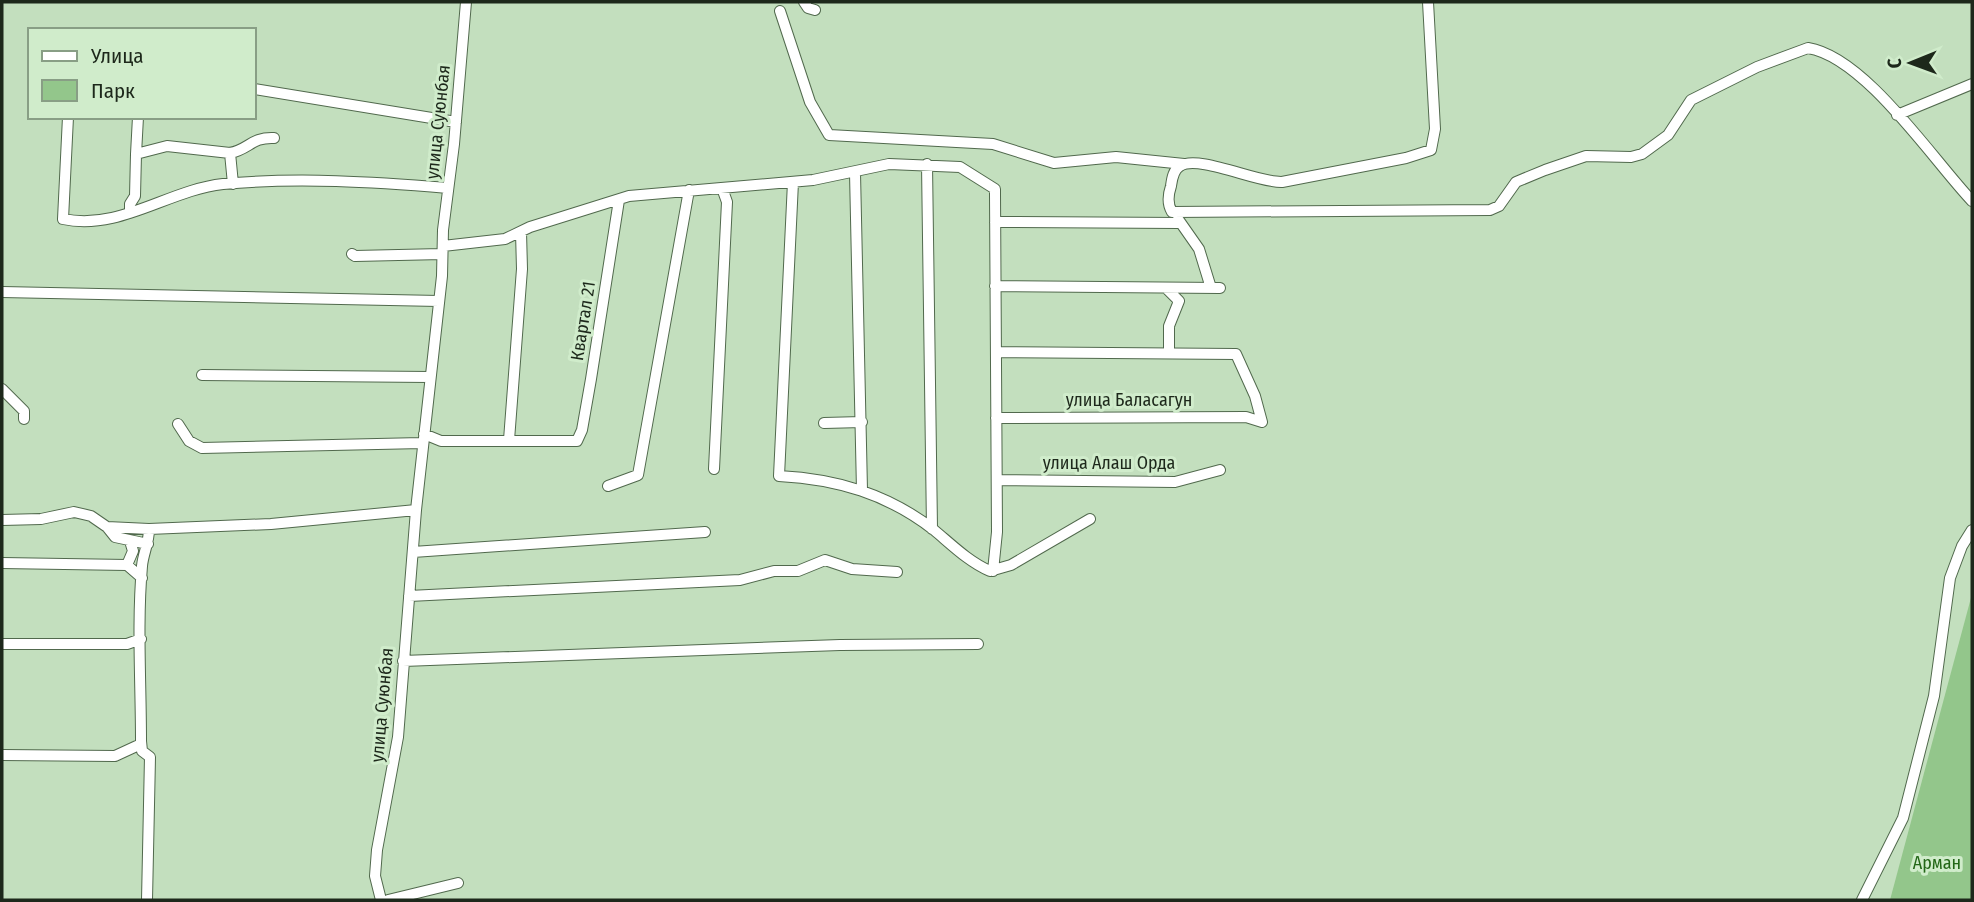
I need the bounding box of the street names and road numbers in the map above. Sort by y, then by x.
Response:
street label: улица Суюнбая [421,64,455,180]
street label: Квартал 21 [566,280,600,362]
street label: улица Баласагун [1066,389,1192,411]
street label: улица Алаш Орда [1043,452,1175,474]
street label: улица Суюнбая [366,647,398,763]

